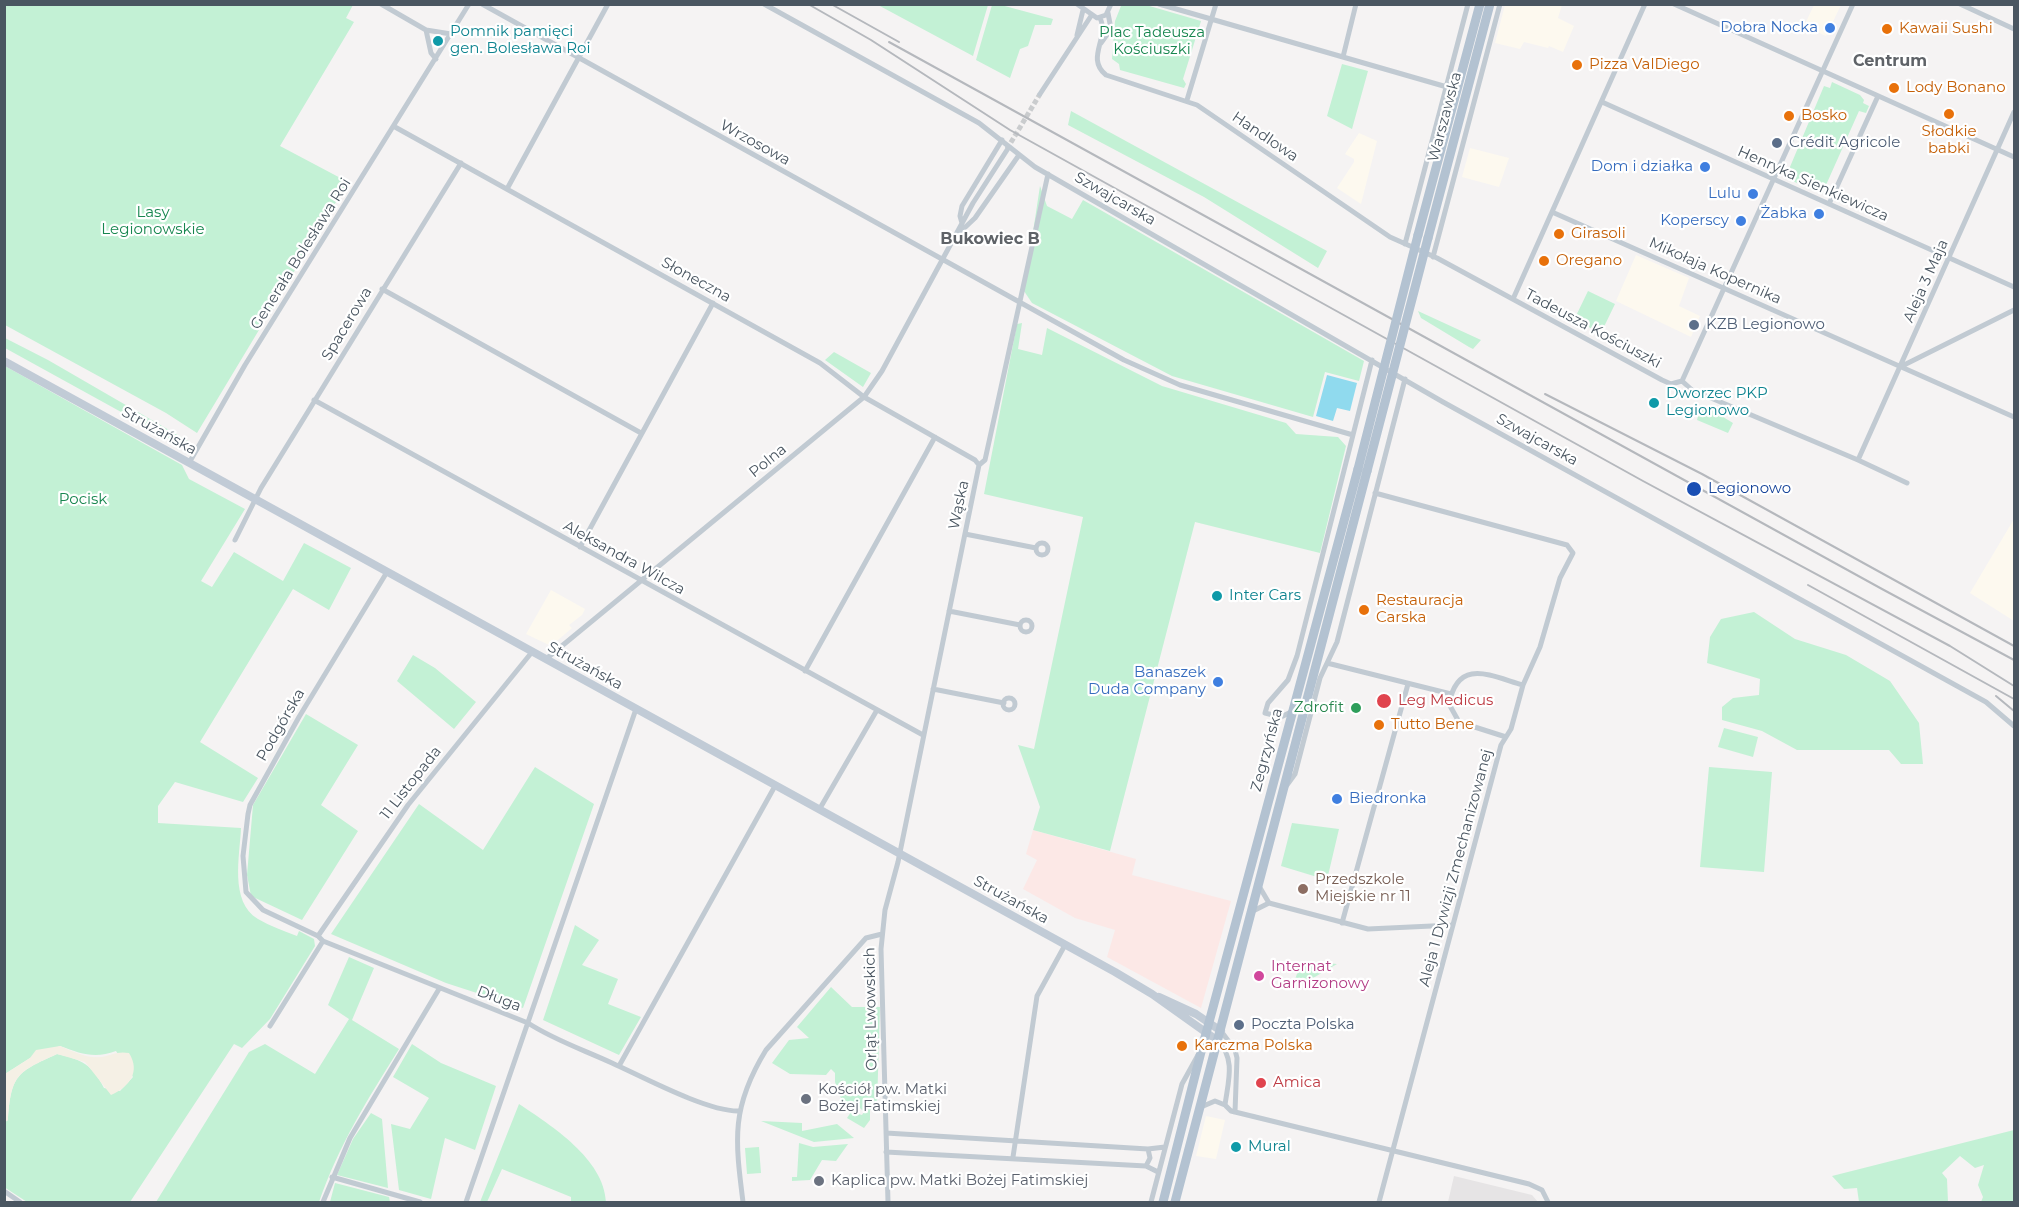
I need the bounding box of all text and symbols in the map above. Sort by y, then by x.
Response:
place label: Dobra Nocka [1720,19,1818,37]
place label: Kawaii Sushi [1899,20,1993,38]
marker: Dobra Nocka [1823,21,1837,35]
marker: Kawaii Sushi [1880,22,1894,36]
place label: Pomnik pamięci gen. Bolesława Roi [450,23,591,58]
park label: Plac Tadeusza Kościuszki [1099,24,1205,59]
marker: Pomnik pamięci gen. Bolesława Roi [431,34,445,48]
district label: Centrum [1853,51,1927,71]
place label: Pizza ValDiego [1589,56,1700,74]
marker: Pizza ValDiego [1570,58,1584,72]
street label: Warszawska [1424,70,1466,164]
place label: Lody Bonano [1906,79,2006,97]
marker: Lody Bonano [1887,81,1901,95]
place label: Bosko [1801,107,1847,125]
marker: Słodkie babki [1942,107,1956,121]
street label: Handlowa [1228,108,1302,166]
marker: Bosko [1782,109,1796,123]
street label: Wrzosowa [717,116,793,170]
place label: Słodkie babki [1921,123,1977,158]
place label: Crédit Agricole [1789,134,1900,152]
marker: Crédit Agricole [1770,136,1784,150]
street label: Henryka Sienkiewicza [1735,143,1891,225]
place label: Dom i działka [1591,158,1693,176]
marker: Dom i działka [1698,160,1712,174]
street label: Szwajcarska [1071,168,1159,230]
street label: Generała Bolesława Roi [247,175,355,333]
place label: Lulu [1708,185,1741,203]
marker: Lulu [1746,187,1760,201]
park label: Lasy Legionowskie [101,204,205,239]
place label: Żabka [1761,205,1807,223]
marker: Żabka [1812,207,1826,221]
place label: Koperscy [1660,212,1729,230]
marker: Koperscy [1734,214,1748,228]
place label: Girasoli [1571,225,1626,243]
marker: Girasoli [1552,227,1566,241]
district label: Bukowiec B [940,229,1040,249]
street label: Mikołaja Kopernika [1646,234,1784,308]
street label: Aleja 3 Maja [1900,237,1952,325]
place label: Oregano [1556,252,1622,270]
street label: Słoneczna [658,253,734,307]
marker: Oregano [1537,254,1551,268]
street label: Spacerowa [318,284,376,364]
street label: Tadeusza Kościuszki [1522,285,1664,373]
place label: KZB Legionowo [1706,316,1825,334]
marker: KZB Legionowo [1687,318,1701,332]
place label: Dworzec PKP Legionowo [1666,385,1768,420]
marker: Dworzec PKP Legionowo [1647,396,1661,410]
street label: Strużańska [118,403,200,459]
street label: Szwajcarska [1493,410,1581,470]
street label: Polna [746,440,790,482]
street label: Wąska [945,479,973,531]
marker: Legionowo [1685,480,1703,498]
place label: Legionowo [1708,480,1791,498]
park label: Pocisk [59,491,107,509]
street label: Aleksandra Wilcza [560,517,688,599]
place label: Inter Cars [1229,587,1301,605]
marker: Inter Cars [1210,589,1224,603]
place label: Restauracja Carska [1376,592,1464,627]
marker: Restauracja Carska [1357,603,1371,617]
street label: Strużańska [544,638,626,694]
place label: Banaszek Duda Company [1088,664,1206,699]
marker: Banaszek Duda Company [1211,675,1225,689]
street label: Podgórska [253,686,309,764]
marker: Leg Medicus [1375,692,1393,710]
place label: Leg Medicus [1398,692,1493,710]
place label: Zdrofit [1294,699,1344,717]
marker: Zdrofit [1349,701,1363,715]
street label: Zegrzyńska [1247,706,1287,794]
place label: Tutto Bene [1391,716,1474,734]
marker: Tutto Bene [1372,718,1386,732]
street label: 11 Listopada [377,743,445,823]
street label: Aleja 1 Dywizji Zmechanizowanej [1416,747,1496,989]
place label: Biedronka [1349,790,1427,808]
marker: Biedronka [1330,792,1344,806]
place label: Przedszkole Miejskie nr 11 [1315,871,1411,906]
street label: Strużańska [970,872,1052,928]
marker: Przedszkole Miejskie nr 11 [1296,882,1310,896]
street label: Orląt Lwowskich [861,947,881,1071]
place label: Internat Garnizonowy [1271,958,1369,993]
marker: Internat Garnizonowy [1252,969,1266,983]
street label: Długa [474,982,524,1016]
place label: Poczta Polska [1251,1016,1355,1034]
marker: Poczta Polska [1232,1018,1246,1032]
place label: Karczma Polska [1194,1037,1313,1055]
marker: Karczma Polska [1175,1039,1189,1053]
place label: Amica [1273,1074,1321,1092]
marker: Amica [1254,1076,1268,1090]
place label: Kościół pw. Matki Bożej Fatimskiej [818,1081,947,1116]
marker: Kościół pw. Matki Bożej Fatimskiej [799,1092,813,1106]
place label: Mural [1248,1138,1291,1156]
marker: Mural [1229,1140,1243,1154]
place label: Kaplica pw. Matki Bożej Fatimskiej [831,1172,1088,1190]
marker: Kaplica pw. Matki Bożej Fatimskiej [812,1174,826,1188]

